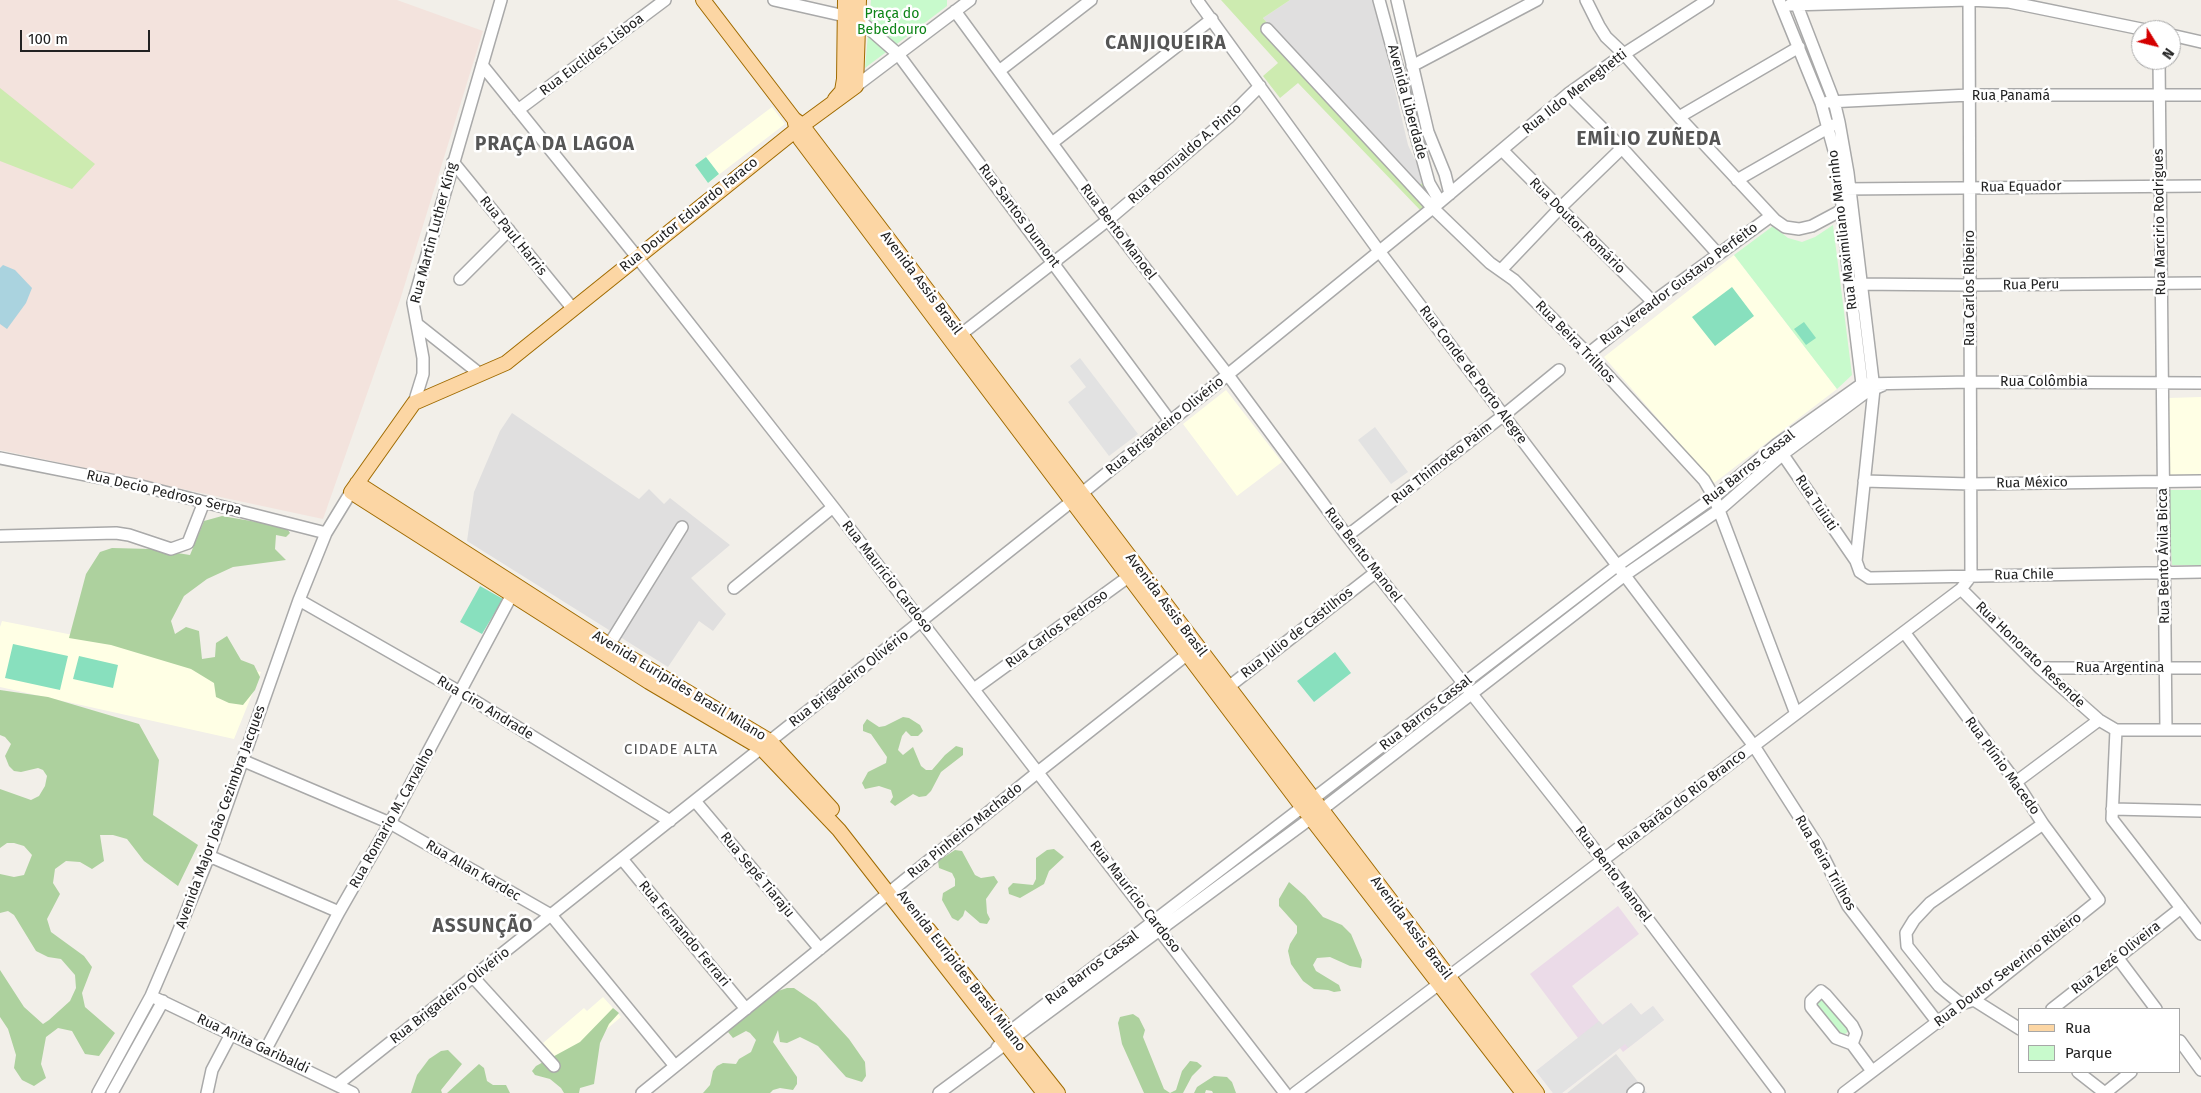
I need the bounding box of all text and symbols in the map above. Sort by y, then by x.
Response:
park label: Praça do Bebedouro [857,6,927,38]
street label: Rua Euclides Lisboa [537,10,647,100]
scale bar [22,20,152,52]
north arrow [2131,20,2181,70]
text: 100 m [28,30,68,48]
district label: CANJIQUEIRA [1104,33,1228,55]
street label: Avenida Liberdade [1384,43,1430,161]
text: N [2158,45,2177,62]
street label: Rua Ildo Meneghetti [1519,46,1631,138]
street label: Rua Panamá [1972,88,2050,104]
street label: Rua Romualdo A. Pinto [1125,100,1245,208]
district label: EMÍLIO ZUÑEDA [1575,129,1723,151]
district label: PRAÇA DA LAGOA [473,134,637,156]
street label: Rua Marcirio Rodrigues [2150,148,2170,296]
street label: Rua Maximiliano Marinho [1825,149,1861,311]
street label: Rua Doutor Eduardo Faraco [617,154,761,276]
street label: Rua Martin Luther King [407,161,461,305]
street label: Rua Santos Dumont [975,161,1063,271]
street label: Rua Doutor Romário [1525,174,1629,278]
street label: Rua Equador [1980,178,2062,196]
street label: Rua Bento Manoel [1076,181,1160,283]
street label: Rua Paul Harris [476,193,550,279]
street label: Rua Vereador Gustavo Perfeito [1597,219,1761,349]
street label: Avenida Assis Brasil [877,228,965,338]
street label: Rua Carlos Ribeiro [1962,230,1978,346]
street label: Rua Peru [2002,276,2060,294]
street label: Rua Beira Trilhos [1532,298,1618,386]
street label: Rua Conde de Porto Alegre [1415,302,1531,448]
street label: Rua Brigadeiro Olivério [1103,373,1227,479]
street label: Rua Colômbia [2000,374,2088,390]
street label: Rua Thimoteo Paim [1388,419,1496,507]
street label: Rua Barros Cassal [1700,427,1798,509]
street label: Rua Decio Pedroso Serpa [85,467,243,519]
street label: Rua Tuiuti [1791,472,1841,534]
street label: Rua México [1996,474,2068,492]
street label: Rua Bento Ávila Bicca [2154,488,2174,624]
street label: Rua Bento Manoel [1321,504,1405,606]
street label: Rua Maurício Cardoso [838,517,936,637]
street label: Avenida Assis Brasil [1122,550,1210,660]
street label: Rua Chile [1994,566,2054,584]
street label: Rua Julio de Castilhos [1238,584,1356,682]
street label: Rua Carlos Pedroso [1002,586,1112,672]
street label: Rua Honorato Resende [1972,598,2088,712]
street label: Avenida Euripides Brasil Milano [589,627,769,745]
street label: Rua Brigadeiro Olivério [786,627,912,731]
street label: Rua Argentina [2076,660,2164,676]
street label: Rua Barros Cassal [1377,672,1475,754]
street label: Rua Ciro Andrade [434,673,536,743]
street label: Avenida Major João Cezimbra Jacques [173,703,269,931]
street label: Rua Plínio Macedo [1961,714,2043,818]
district label: CIDADE ALTA [623,741,719,759]
street label: Rua Romario M. Carvalho [346,745,438,891]
street label: Rua Barão do Rio Branco [1614,746,1750,854]
street label: Rua Pinheiro Machado [904,780,1026,882]
street label: Rua Beira Trilhos [1791,812,1859,914]
street label: Rua Bento Manoel [1571,823,1655,925]
street label: Rua Sepé Tiaraju [716,829,798,921]
street label: Rua Allan Kardec [422,837,524,905]
street label: Rua Maurício Cardoso [1086,837,1184,957]
street label: Avenida Assis Brasil [1367,873,1455,983]
street label: Rua Fernando Ferrari [635,878,733,990]
street label: Avenida Euripides Brasil Milano [893,887,1029,1055]
street label: Rua Doutor Severino Ribeiro [1931,909,2085,1031]
district label: ASSUNÇÃO [432,916,534,938]
street label: Rua Zezé Oliveira [2068,918,2164,998]
street label: Rua Barros Cassal [1042,927,1142,1009]
street label: Rua Brigadeiro Olivério [387,944,513,1048]
legend [2018,1008,2181,1073]
street label: Rua Anita Garibaldi [194,1011,312,1077]
text: Parque [2065,1044,2112,1062]

